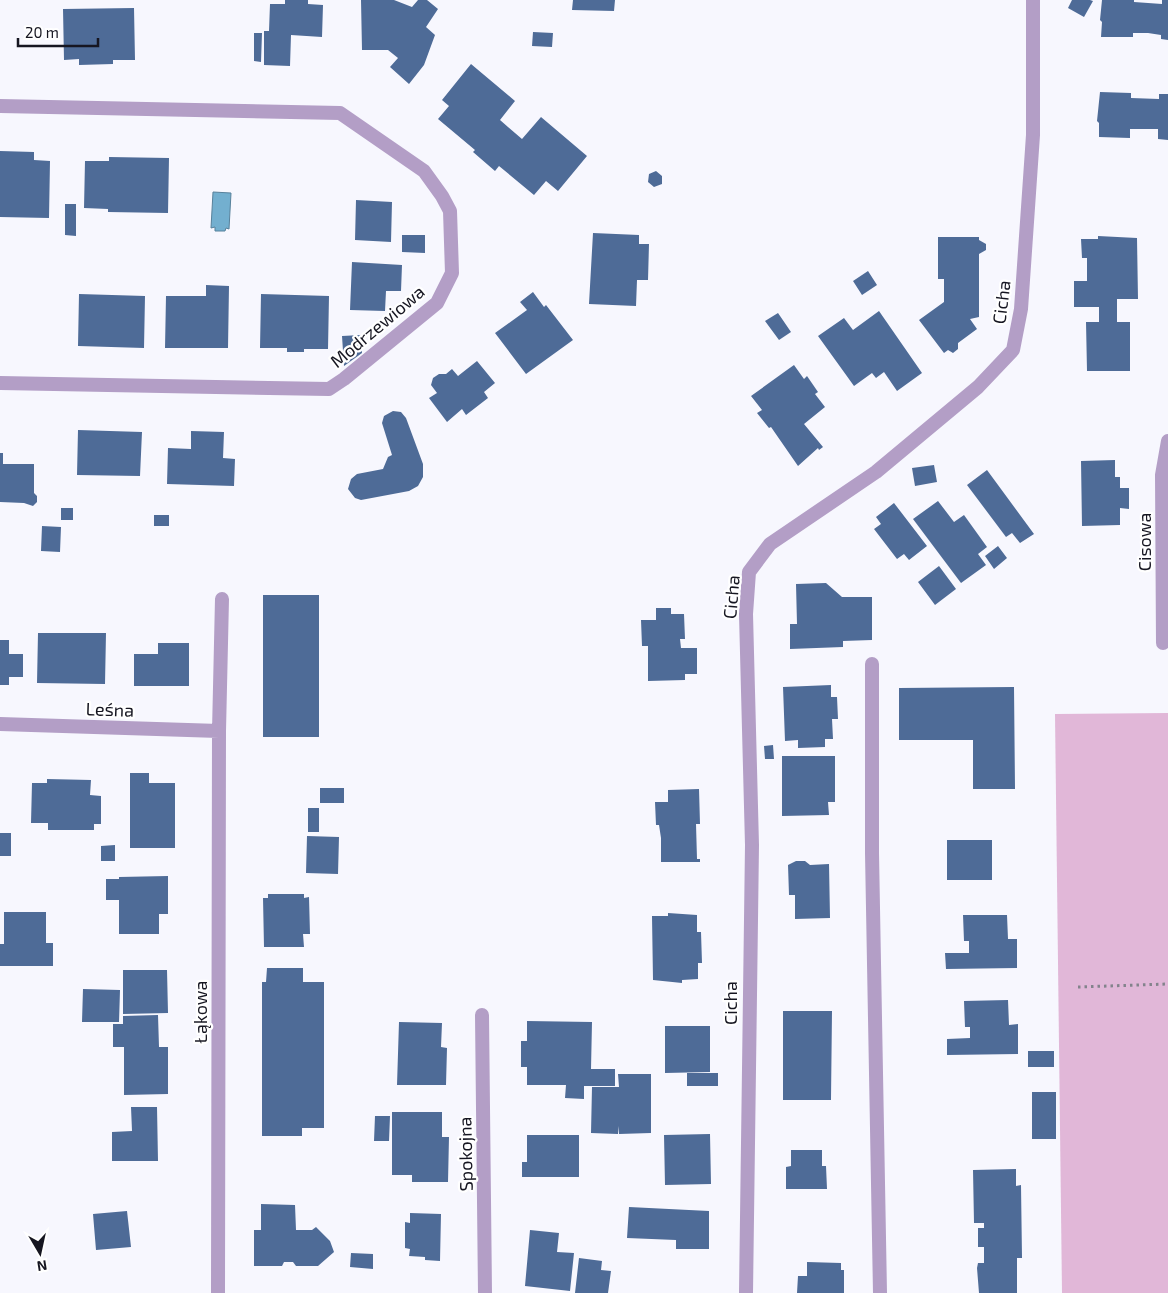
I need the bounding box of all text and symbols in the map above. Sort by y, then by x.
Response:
scale bar [18,15,98,47]
text: 20 m [25,23,59,41]
street label: Cicha [987,279,1015,325]
street label: Modrzewiowa [325,280,429,372]
street label: Cisowa [1133,513,1155,571]
street label: Cicha [718,574,744,620]
street label: Leśna [85,697,135,721]
street label: Łąkowa [189,981,211,1043]
street label: Cicha [719,981,741,1025]
street label: Spokojna [453,1116,477,1192]
north arrow [15,1228,65,1278]
text: N [36,1257,48,1276]

